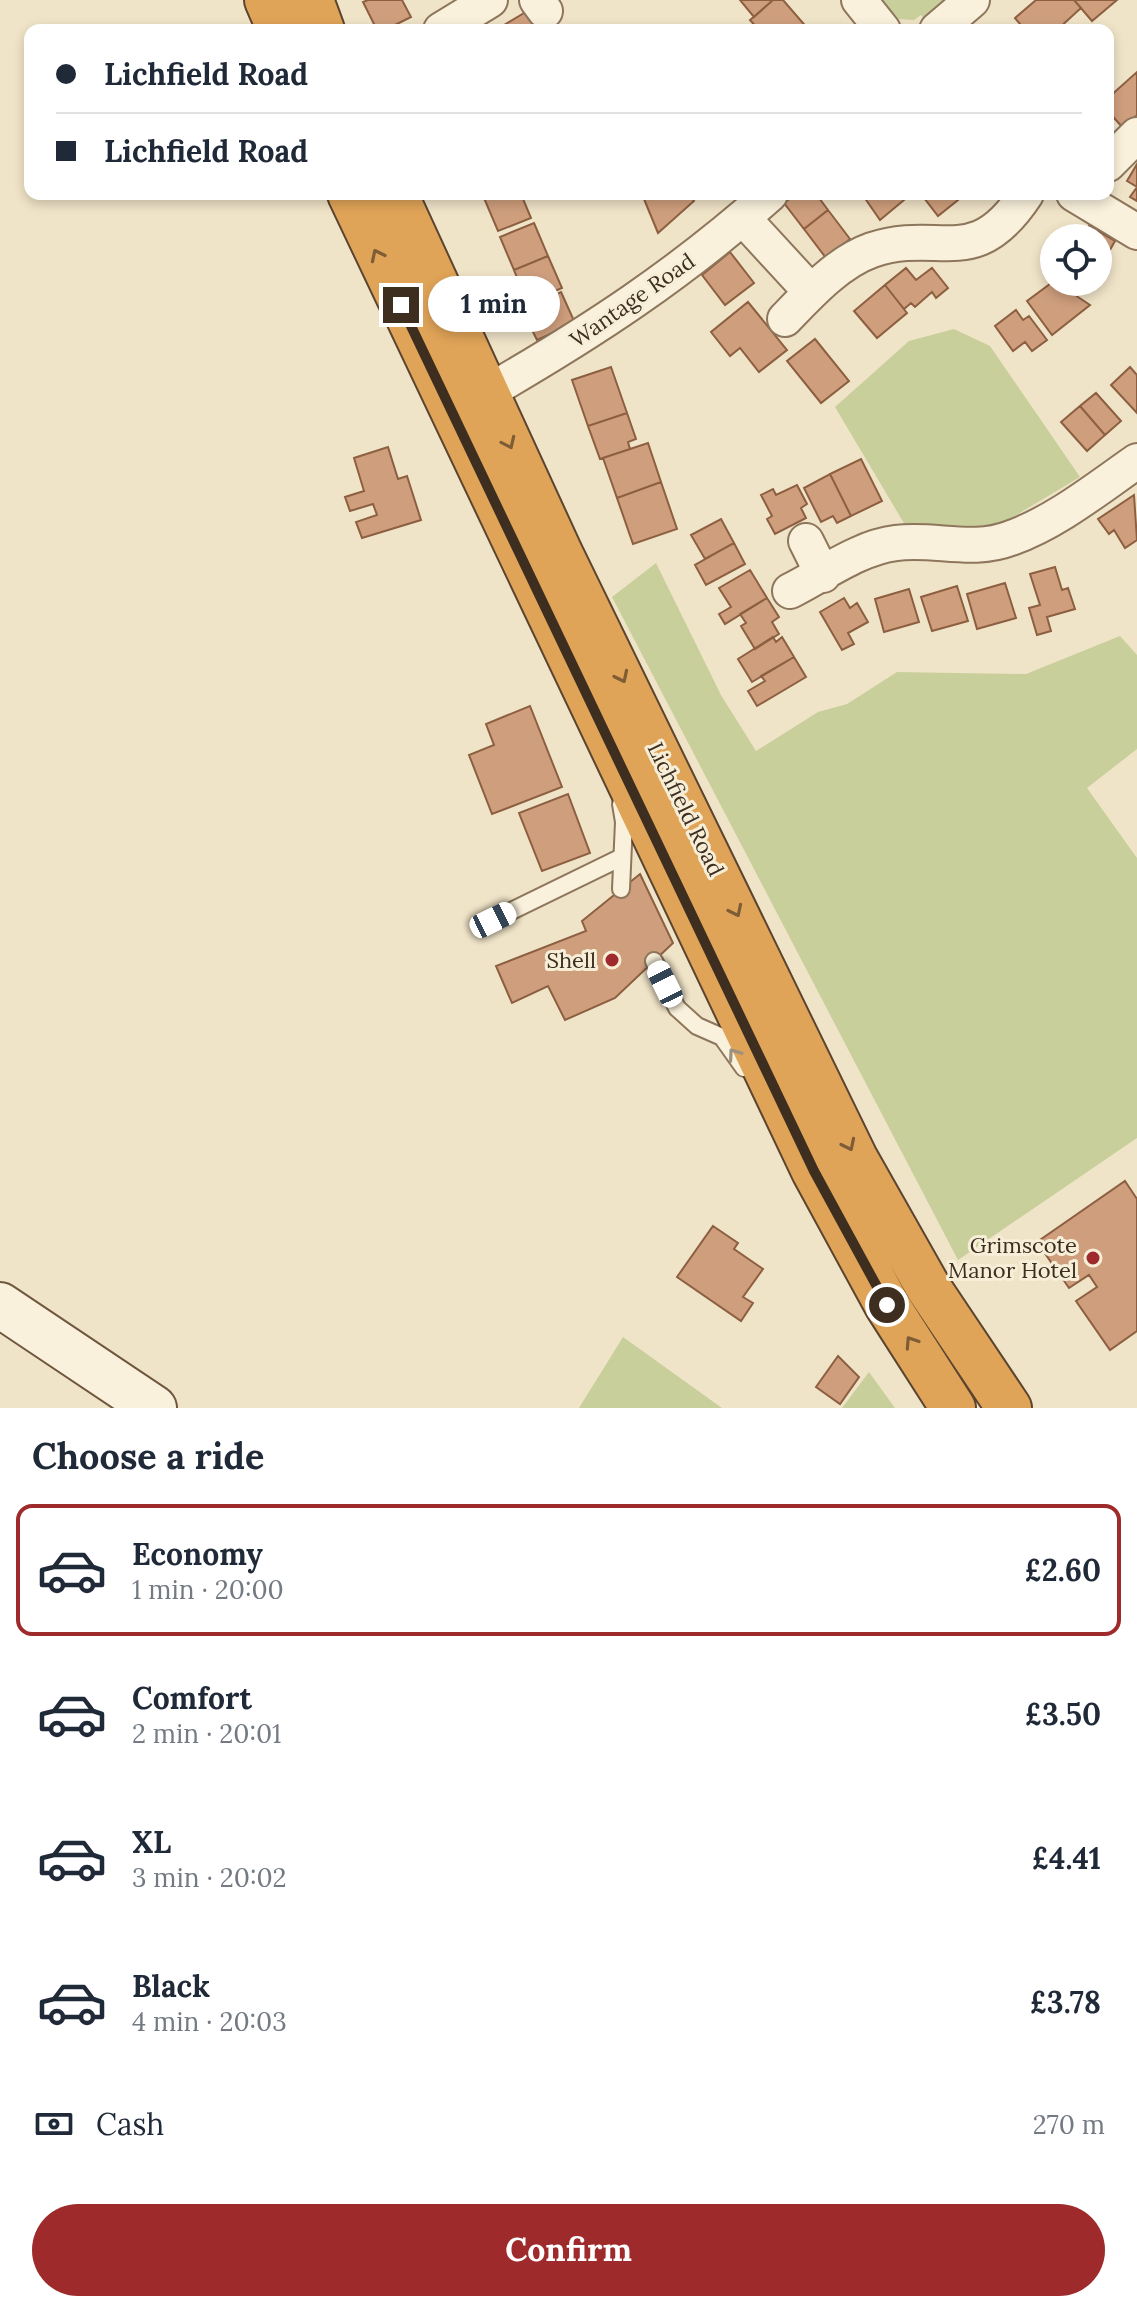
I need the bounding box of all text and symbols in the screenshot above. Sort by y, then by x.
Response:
text: Lichfield Road [104,55,308,93]
text: Lichfield Road [104,132,308,170]
map controls [1040,224,1112,296]
button: locate [1040,224,1112,296]
street label: Wantage Road [564,247,700,353]
one-way arrow [371,248,387,263]
callout: 1 min [429,277,561,333]
route end [383,287,419,323]
text: 1 min [461,287,527,320]
one-way arrow [499,435,515,449]
one-way arrow [612,669,628,684]
street label: Lichfield Road [642,738,730,880]
car [466,899,520,941]
one-way arrow [726,903,742,918]
place label: Shell [546,946,596,974]
marker: Shell [603,951,621,969]
car [644,957,686,1011]
one-way arrow [729,1049,744,1063]
one-way arrow [839,1137,855,1152]
place label: Grimscote Manor Hotel [948,1231,1077,1284]
marker: Grimscote Manor Hotel [1084,1249,1102,1267]
route start [869,1287,905,1323]
one-way arrow [905,1337,920,1351]
text: Choose a ride [32,1433,264,1479]
icon: car [36,1534,108,1606]
text: Economy [132,1535,263,1573]
text: £2.60 [1025,1551,1101,1589]
text: 1 min · 20:00 [132,1573,284,1606]
icon: car [36,1678,108,1750]
text: Comfort [132,1679,252,1717]
text: £3.50 [1025,1695,1101,1733]
text: 2 min · 20:01 [132,1717,282,1750]
icon: car [36,1822,108,1894]
text: XL [132,1823,171,1861]
text: £4.41 [1032,1839,1101,1877]
text: 3 min · 20:02 [132,1861,286,1894]
icon: car [36,1966,108,2038]
text: Black [132,1967,210,2005]
text: £3.78 [1030,1983,1101,2021]
text: 4 min · 20:03 [132,2005,287,2038]
icon: cash [32,2102,76,2146]
text: Cash [96,2105,164,2143]
text: 270 m [1033,2108,1105,2141]
button: Confirm [32,2204,1105,2296]

